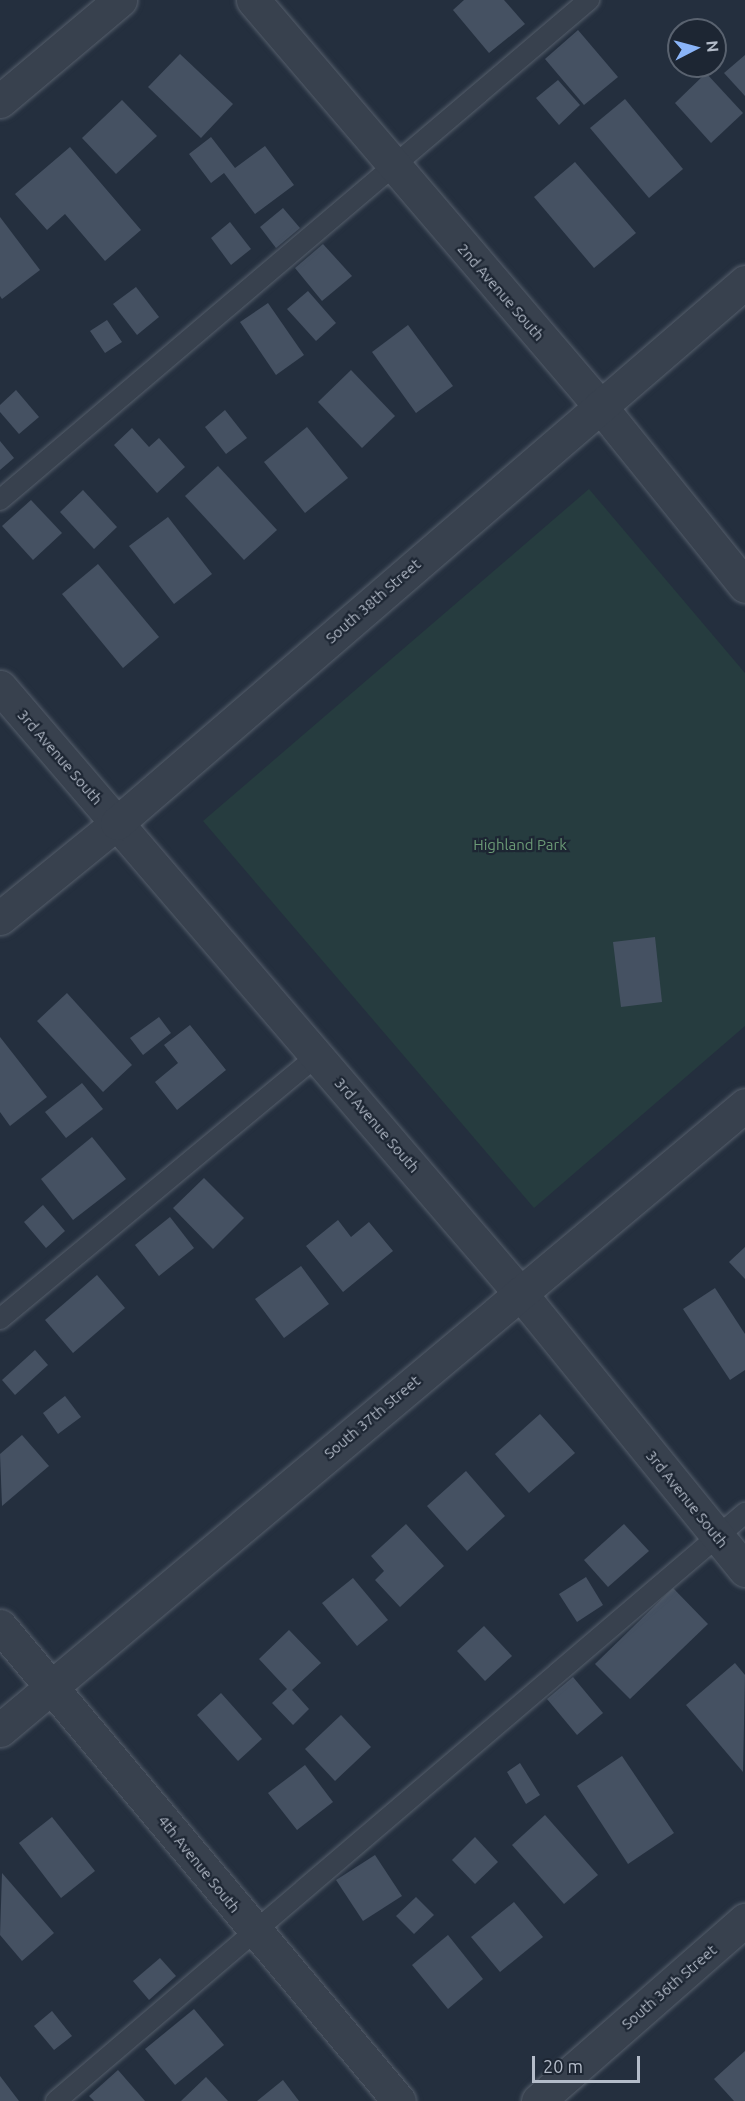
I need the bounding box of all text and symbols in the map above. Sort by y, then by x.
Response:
north arrow [667,18,727,78]
text: N [703,39,722,53]
street label: 2nd Avenue South [454,240,548,344]
street label: South 38th Street [322,555,424,647]
street label: 3rd Avenue South [14,706,106,808]
park label: Highland Park [473,836,567,854]
street label: 3rd Avenue South [331,1074,423,1176]
street label: South 37th Street [320,1372,424,1462]
street label: 3rd Avenue South [642,1447,732,1551]
street label: 4th Avenue South [154,1812,244,1916]
street label: South 36th Street [618,1941,720,2033]
scale bar [535,2044,643,2082]
text: 20 m [543,2056,583,2076]

